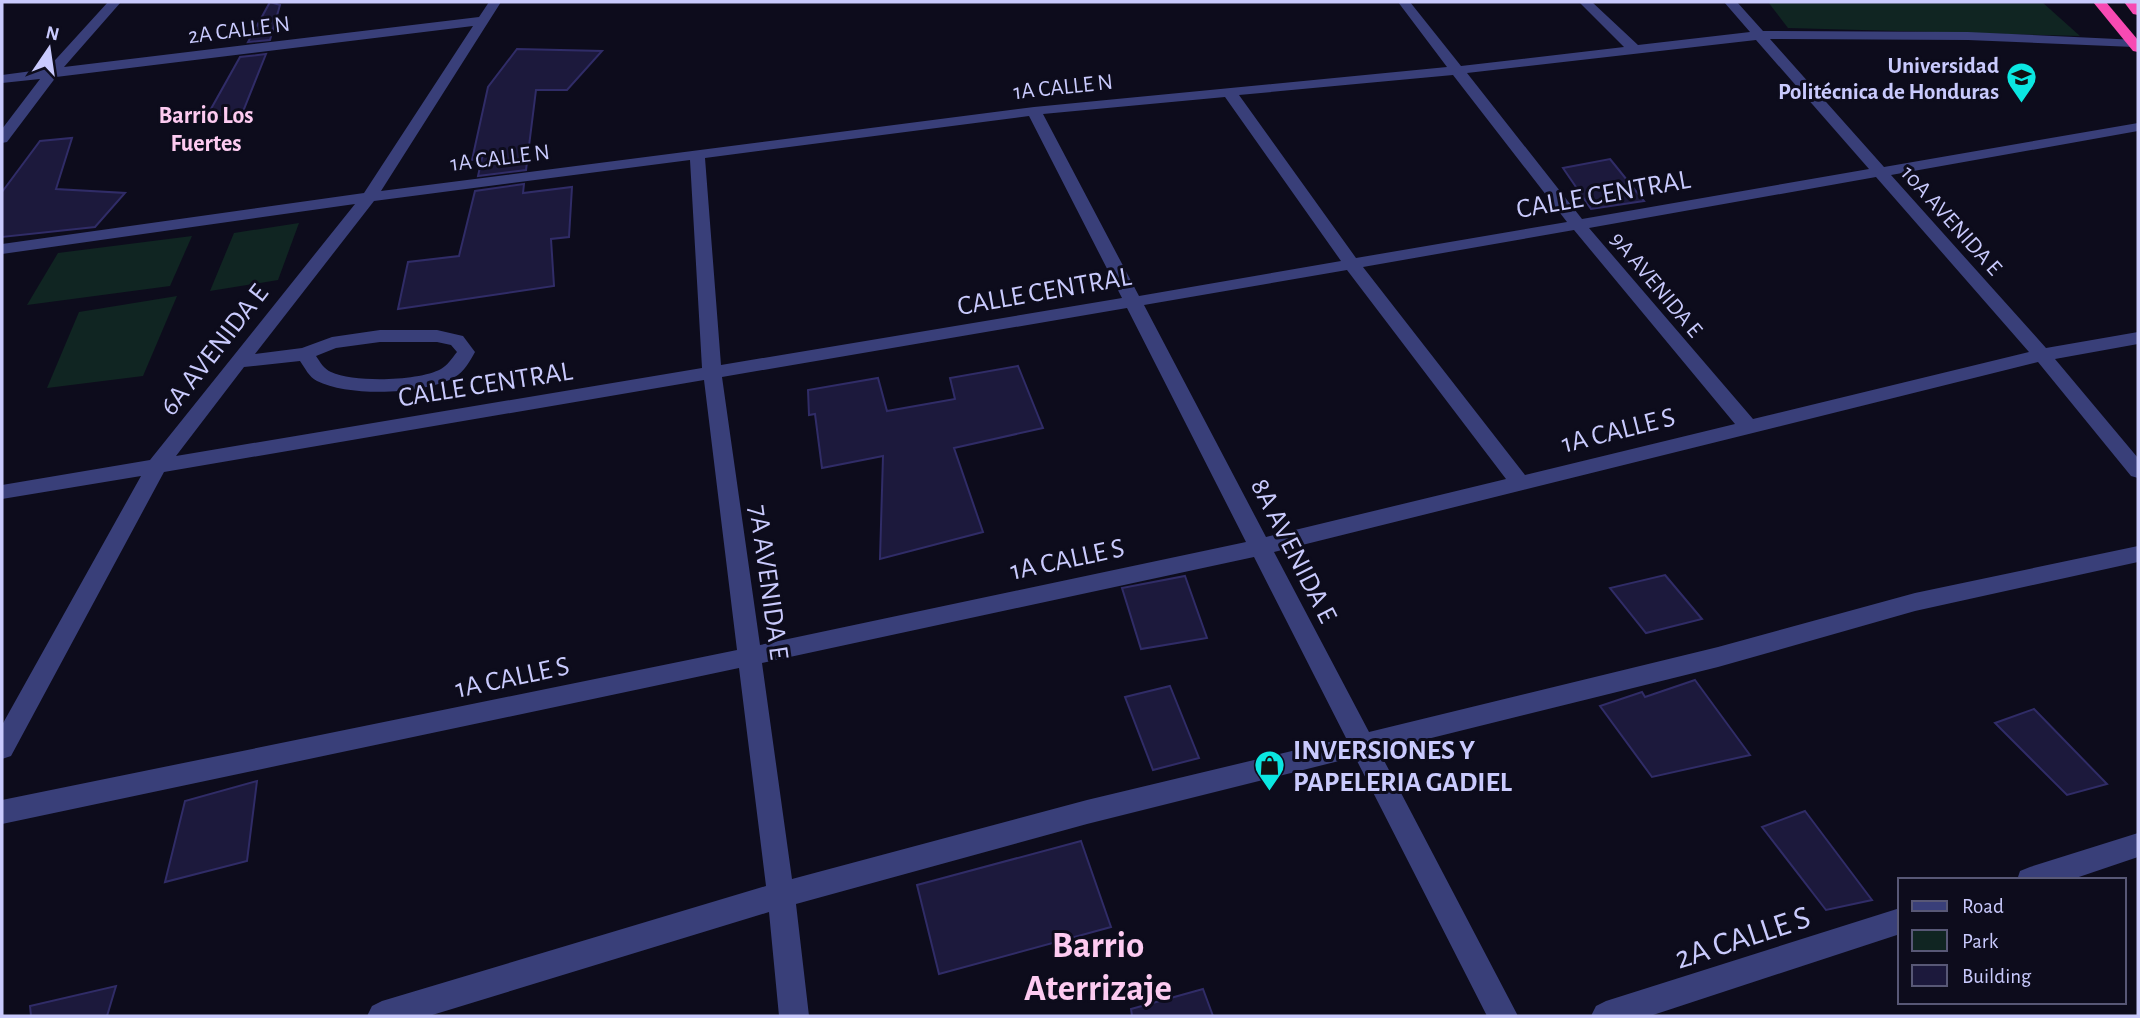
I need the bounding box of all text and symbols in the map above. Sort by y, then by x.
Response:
street label: 2A CALLE N [187,13,291,48]
north arrow [14,14,84,84]
text: N [44,23,61,45]
place label: Universidad Politécnica de Honduras [1778,55,1999,104]
school or university icon: Universidad Politécnica de Honduras [2005,61,2039,105]
street label: 1A CALLE N [1012,71,1114,104]
district label: Barrio Los Fuertes [158,104,254,156]
street label: 1A CALLE N [449,141,551,176]
street label: 10A AVENIDA E [1896,162,2006,280]
street label: CALLE CENTRAL [1514,166,1693,224]
street label: 9A AVENIDA E [1605,228,1706,342]
street label: CALLE CENTRAL [955,263,1134,321]
street label: 6A AVENIDA E [155,280,274,421]
street label: CALLE CENTRAL [396,357,575,413]
street label: 1A CALLE S [1559,403,1678,459]
street label: 8A AVENIDA E [1245,474,1341,627]
street label: 7A AVENIDA E [743,503,793,661]
street label: 1A CALLE S [1008,534,1127,586]
street label: 1A CALLE S [453,652,572,704]
place label: INVERSIONES Y PAPELERIA GADIEL [1293,737,1513,797]
shop icon: INVERSIONES Y PAPELERIA GADIEL [1253,748,1287,792]
legend [1898,878,2126,1004]
text: Road [1962,896,2004,917]
street label: 2A CALLE S [1671,901,1815,976]
district label: Barrio Aterrizaje [1024,927,1172,1008]
text: Park [1962,931,1999,952]
text: Building [1962,966,2032,987]

